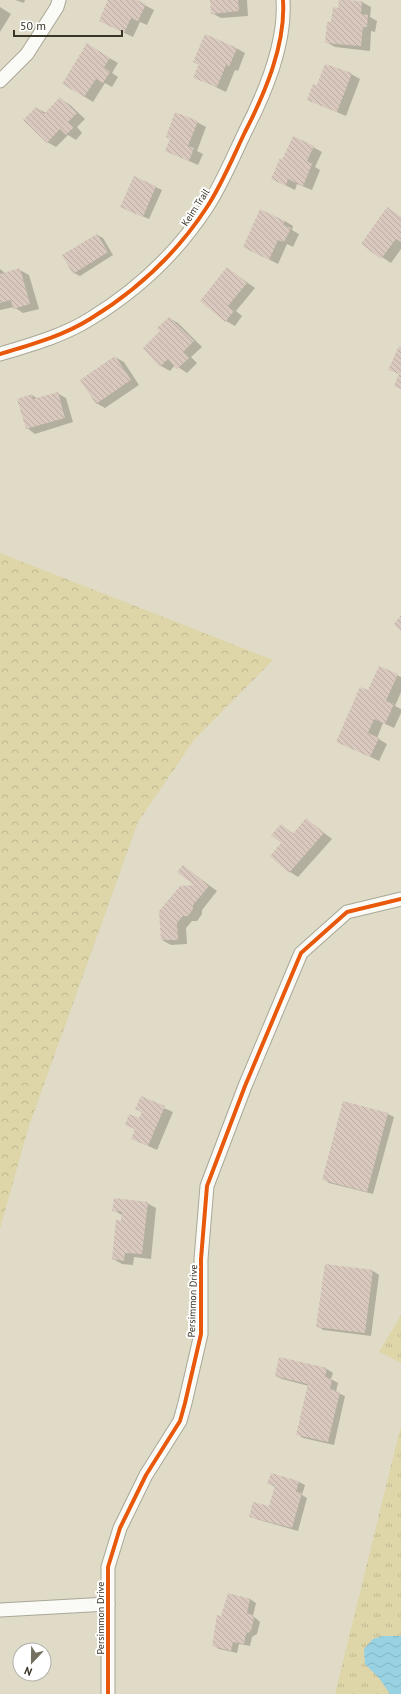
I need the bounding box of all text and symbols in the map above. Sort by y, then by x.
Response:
scale bar [14,12,122,38]
text: 50 m [20,18,46,33]
street label: Keim Trail [178,186,212,229]
street label: Persimmon Drive [185,1264,200,1338]
street label: Persimmon Drive [94,1582,107,1654]
north arrow [12,1642,52,1682]
text: N [22,1663,34,1679]

